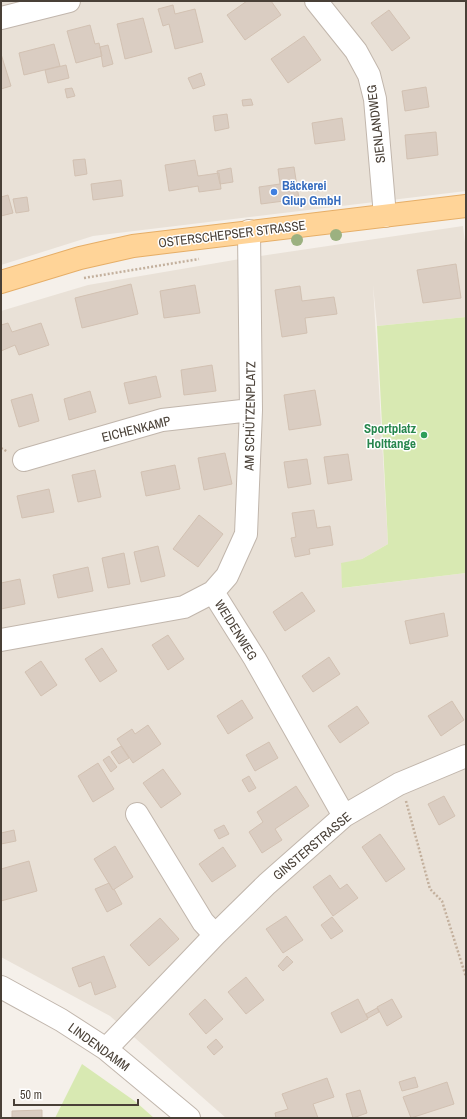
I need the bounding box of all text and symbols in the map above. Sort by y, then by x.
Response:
street label: SIENLANDWEG [363,84,389,164]
place label: Bäckerei Glup GmbH [282,177,341,209]
marker: Bäckerei Glup GmbH [269,187,279,197]
street label: OSTERSCHEPSER STRASSE [157,217,307,251]
street label: AM SCHÜTZENPLATZ [241,361,259,472]
street label: EICHENKAMP [100,412,172,446]
place label: Sportplatz Holttange [364,420,417,452]
marker: Sportplatz Holttange [419,430,429,440]
street label: WEIDENWEG [211,597,261,663]
street label: GINSTERSTRASSE [269,808,355,884]
street label: LINDENDAMM [65,1019,133,1075]
scale bar [14,1081,138,1107]
text: 50 m [20,1087,42,1103]

